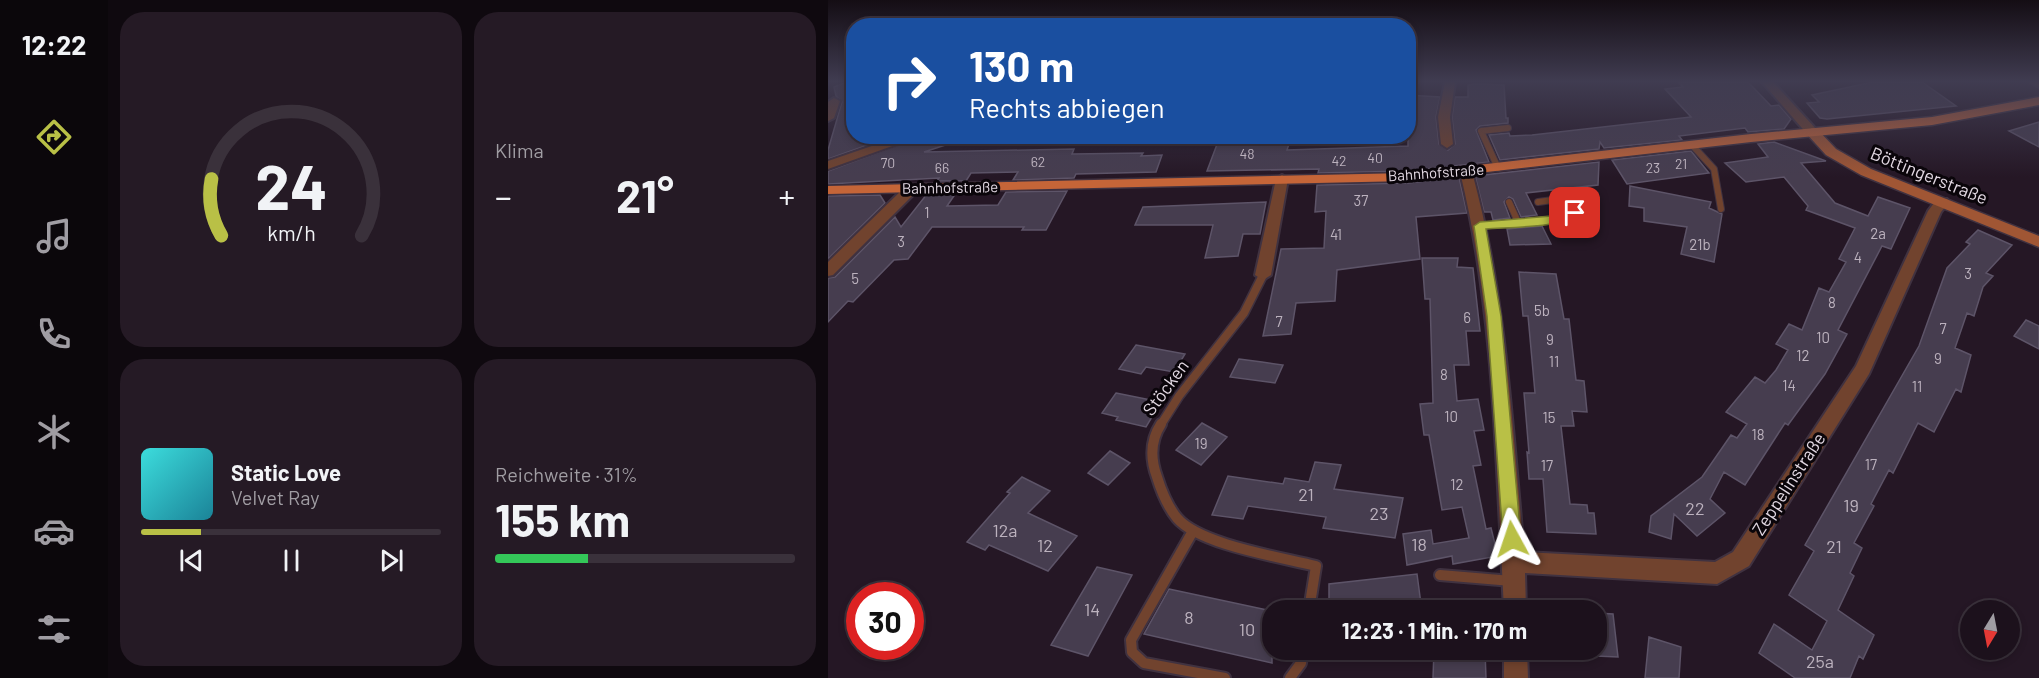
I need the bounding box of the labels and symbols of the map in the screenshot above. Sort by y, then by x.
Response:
street label: Böttingerstraße [1868,142,1991,209]
house number: 48 [1239,145,1255,162]
house number: 40 [1367,149,1383,166]
house number: 42 [1331,152,1347,169]
house number: 62 [1031,153,1045,170]
house number: 70 [881,154,895,171]
house number: 21 [1675,155,1687,172]
house number: 66 [935,159,949,176]
house number: 23 [1646,159,1660,176]
street label: Bahnhofstraße [1387,160,1485,184]
street label: Bahnhofstraße [902,177,998,197]
pin [1549,187,1600,238]
house number: 37 [1354,191,1368,209]
house number: 1 [924,203,930,221]
house number: 2a [1870,224,1886,242]
house number: 41 [1330,225,1342,243]
house number: 3 [897,232,905,250]
house number: 21b [1689,235,1711,253]
house number: 4 [1854,248,1862,266]
house number: 3 [1964,264,1972,282]
house number: 5 [851,269,859,287]
house number: 8 [1828,293,1836,311]
house number: 5b [1534,301,1550,319]
house number: 6 [1463,308,1471,326]
house number: 7 [1275,312,1283,330]
house number: 7 [1939,319,1947,337]
house number: 10 [1816,328,1830,346]
house number: 9 [1546,330,1554,348]
house number: 12 [1796,346,1810,364]
house number: 9 [1934,349,1942,367]
house number: 11 [1549,352,1559,370]
street label: Stöcken [1138,355,1193,420]
house number: 8 [1440,365,1448,383]
house number: 14 [1782,376,1796,394]
house number: 11 [1912,377,1922,395]
house number: 10 [1444,407,1458,425]
house number: 15 [1543,408,1555,426]
house number: 18 [1751,425,1765,443]
street label: Zeppelinstraße [1747,428,1829,539]
house number: 19 [1194,434,1208,452]
house number: 17 [1865,455,1877,473]
house number: 17 [1541,456,1553,474]
house number: 12 [1450,475,1464,493]
house number: 21 [1298,483,1314,505]
house number: 19 [1843,494,1859,516]
house number: 22 [1685,497,1705,519]
house number: 23 [1370,502,1388,524]
position arrow [1480,507,1544,571]
house number: 12a [992,519,1018,541]
house number: 18 [1411,533,1427,555]
house number: 12 [1037,534,1053,556]
house number: 21 [1826,535,1842,557]
speed limit sign: 30 [846,582,924,660]
house number: 14 [1084,598,1100,620]
north arrow [1960,600,2020,660]
house number: 8 [1184,606,1194,628]
house number: 10 [1239,618,1255,640]
house number: 25a [1806,650,1834,672]

